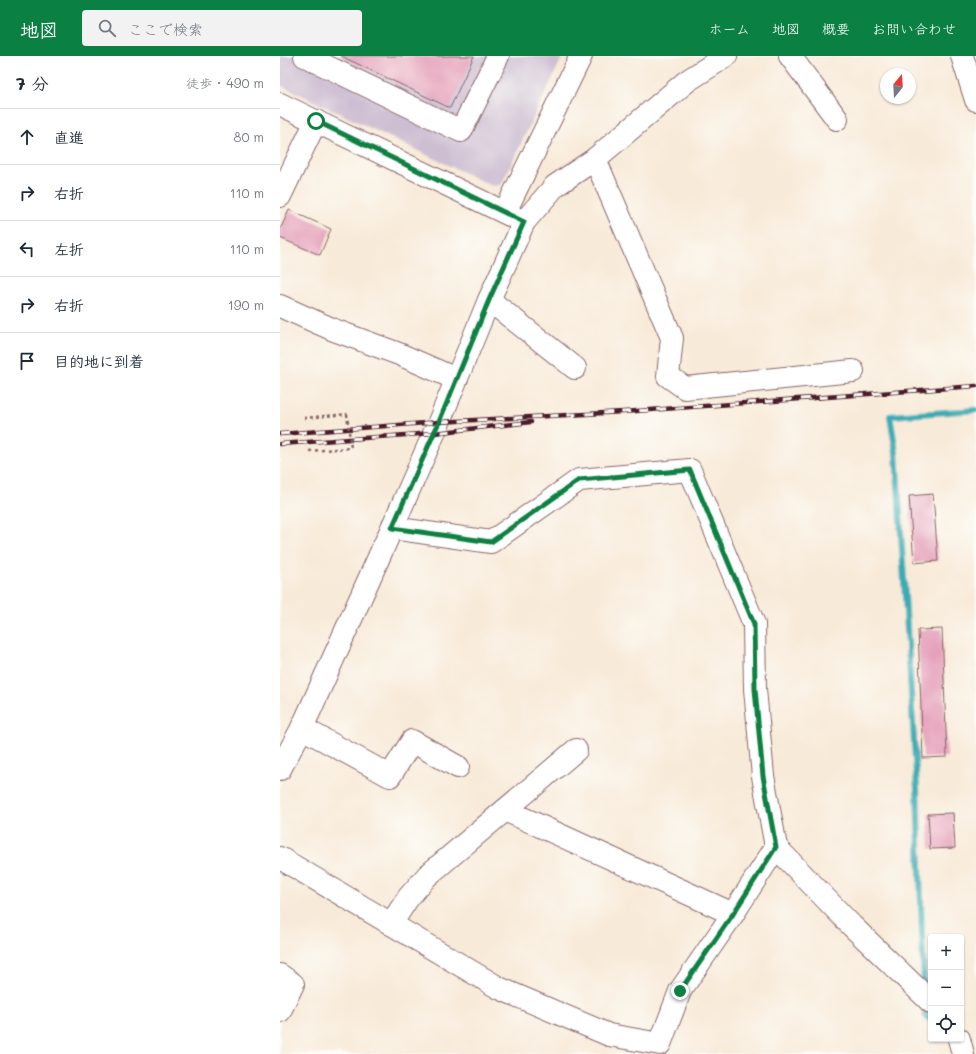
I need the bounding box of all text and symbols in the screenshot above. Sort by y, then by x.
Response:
search box [82,10,362,46]
text: 地図 [20,17,58,42]
icon: search [96,17,118,39]
text: ここで検索 [128,19,203,39]
text: ホーム [709,19,750,38]
text: 地図 [772,19,800,38]
text: 概要 [822,19,850,38]
text: お問い合わせ [872,19,956,38]
north arrow [880,68,916,104]
text: 7 分 [16,72,49,94]
text: 徒歩 · 490 m [186,74,264,91]
route start [307,112,325,130]
icon: ahead [16,126,38,148]
text: 直進 [54,127,84,147]
text: 80 m [234,128,264,145]
icon: right [16,182,38,204]
text: 右折 [54,183,84,203]
text: 110 m [230,184,264,201]
icon: left [16,238,38,260]
text: 左折 [54,239,84,259]
text: 110 m [230,240,264,257]
icon: right [16,294,38,316]
text: 右折 [54,295,84,315]
text: 190 m [228,296,264,313]
icon: arrive [16,350,38,372]
text: 目的地に到着 [54,351,144,371]
map controls [928,934,964,1042]
button: + [928,934,964,970]
button: − [928,970,964,1006]
route end [671,982,689,1000]
button: locate [928,1006,964,1042]

